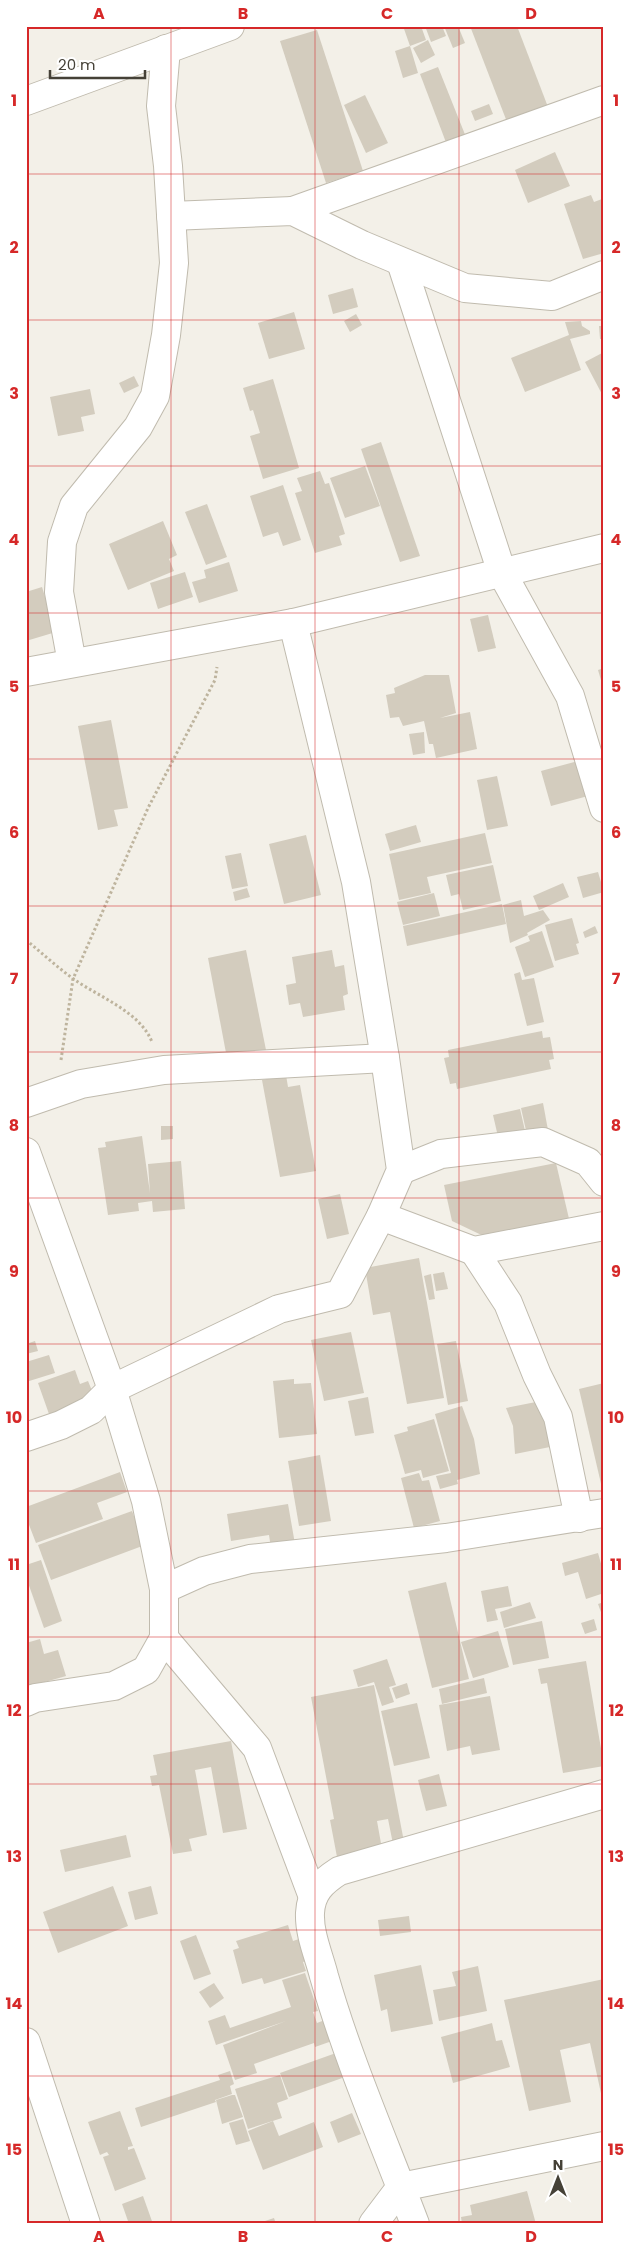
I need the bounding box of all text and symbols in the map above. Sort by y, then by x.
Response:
text: A [93,2,105,25]
text: B [238,2,248,25]
text: C [381,2,393,25]
text: D [525,2,537,25]
scale bar [50,48,145,80]
text: 20 m [58,54,96,75]
text: 1 [11,89,17,112]
text: 1 [613,89,619,112]
text: 2 [9,236,19,259]
text: 2 [611,236,621,259]
text: 3 [9,382,19,405]
text: 3 [611,382,621,405]
text: 4 [9,528,20,551]
text: 4 [611,528,622,551]
text: 5 [9,675,19,698]
text: 5 [611,675,621,698]
text: 6 [9,821,19,844]
text: 6 [611,821,621,844]
text: 7 [10,967,19,990]
text: 7 [612,967,621,990]
text: 8 [9,1114,19,1137]
text: 8 [611,1114,621,1137]
text: 9 [9,1260,19,1283]
text: 9 [611,1260,621,1283]
text: 10 [6,1406,22,1429]
text: 10 [608,1406,624,1429]
text: 11 [8,1553,20,1576]
text: 11 [610,1553,622,1576]
text: 12 [6,1699,22,1722]
text: 12 [608,1699,624,1722]
text: 13 [6,1845,22,1868]
text: 13 [608,1845,624,1868]
text: 14 [6,1992,23,2015]
text: 14 [608,1992,625,2015]
text: 15 [6,2138,22,2161]
text: 15 [608,2138,624,2161]
north arrow [532,2152,582,2202]
text: N [553,2155,563,2175]
text: A [93,2225,105,2248]
text: B [238,2225,248,2248]
text: C [381,2225,393,2248]
text: D [525,2225,537,2248]

